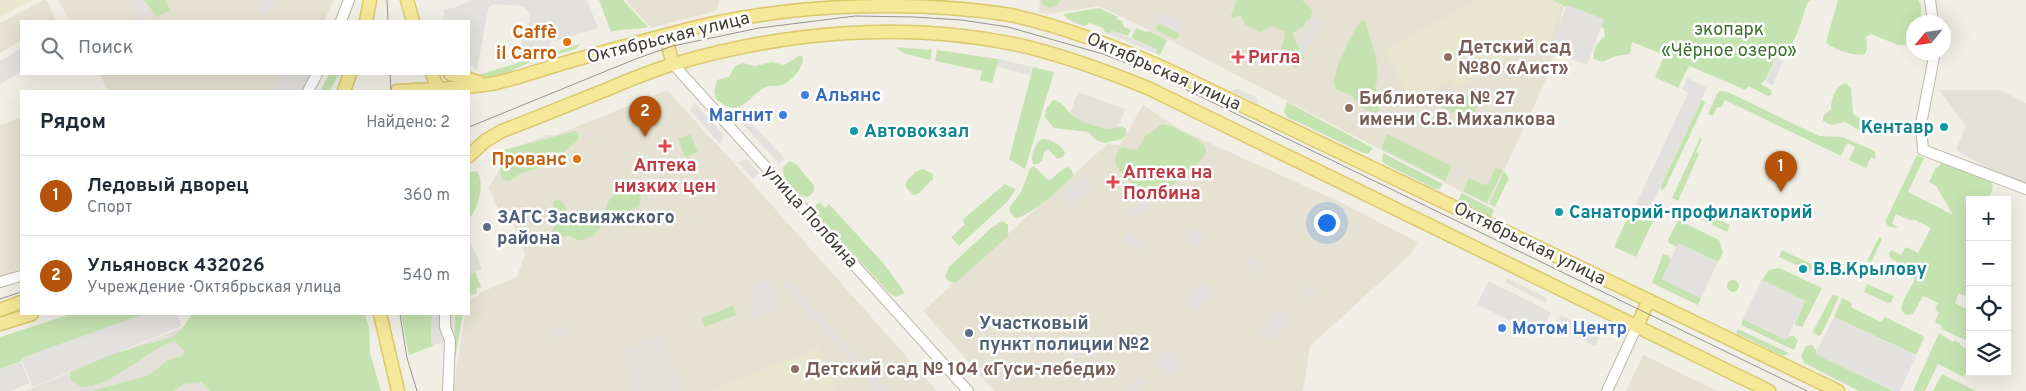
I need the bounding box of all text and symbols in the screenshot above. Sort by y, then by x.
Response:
street label: Октябрьская улица [585,7,752,70]
north arrow [1906,15,1951,60]
park label: экопарк «Чёрное озеро» [1661,19,1797,63]
search box [20,20,470,75]
place label: Caffè il Carro [496,22,557,66]
street label: Октябрьская улица [1083,28,1244,117]
icon: search [38,34,66,62]
text: Поиск [78,36,134,60]
marker: Caffè il Carro [561,36,573,48]
place label: Детский сад №80 «Аист» [1458,37,1571,81]
place label: Ригла [1248,47,1300,70]
marker: Ригла [1232,51,1244,63]
marker: Детский сад №80 «Аист» [1442,51,1454,63]
place label: Альянс [815,85,881,108]
place label: Библиотека № 27 имени С.В. Михалкова [1359,88,1556,132]
marker: Альянс [799,89,811,101]
pin: 2 [629,96,661,137]
marker: Библиотека № 27 имени С.В. Михалкова [1343,102,1355,114]
place label: Магнит [709,105,774,128]
text: Рядом [40,109,106,136]
marker: Магнит [777,109,789,121]
text: Найдено: 2 [366,113,450,133]
place label: Кентавр [1861,117,1934,140]
place label: Автовокзал [864,121,969,144]
marker: Кентавр [1938,121,1950,133]
marker: Автовокзал [848,125,860,137]
marker: Аптека низких цен [659,140,671,152]
place label: Прованс [491,149,567,172]
pin: 1 [1765,151,1797,192]
marker: Прованс [571,153,583,165]
place label: Аптека низких цен [614,155,716,199]
street label: улица Полбина [758,161,862,273]
place label: Аптека на Полбина [1123,162,1212,206]
text: Ледовый дворец [87,174,249,198]
marker: Аптека на Полбина [1107,176,1119,188]
text: 1 [53,186,59,206]
text: 360 m [403,186,450,206]
map controls [1966,196,2011,376]
button: + [1966,196,2011,241]
street label: Октябрьская улица [1449,197,1609,291]
text: Спорт [87,198,132,218]
place label: Санаторий-профилакторий [1569,202,1813,225]
marker: Санаторий-профилакторий [1553,206,1565,218]
place label: ЗАГС Засвияжского района [497,207,675,251]
your location [1314,210,1340,236]
marker: ЗАГС Засвияжского района [481,221,493,233]
button: − [1966,241,2011,286]
text: Ульяновск 432026 [87,254,265,278]
place label: В.В.Крылову [1813,259,1927,282]
marker: В.В.Крылову [1797,263,1809,275]
text: 2 [51,266,61,286]
text: 540 m [402,266,450,286]
text: Учреждение · Октябрьская улица [87,278,341,298]
button: locate [1966,286,2011,331]
place label: Участковый пункт полиции №2 [979,313,1150,357]
place label: Мотом Центр [1512,318,1627,341]
marker: Мотом Центр [1496,322,1508,334]
marker: Участковый пункт полиции №2 [963,327,975,339]
button: layers [1966,331,2011,376]
place label: Детский сад № 104 «Гуси-лебеди» [805,359,1116,382]
marker: Детский сад № 104 «Гуси-лебеди» [789,363,801,375]

